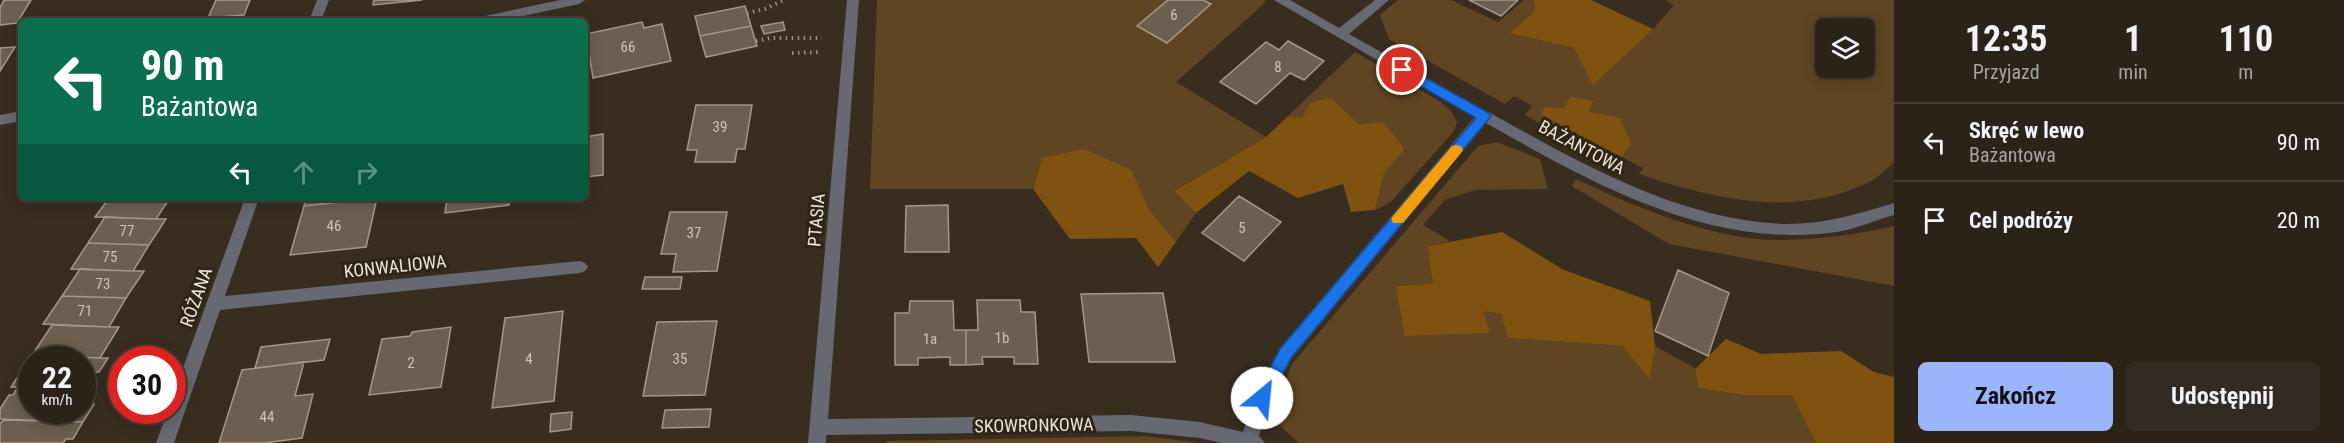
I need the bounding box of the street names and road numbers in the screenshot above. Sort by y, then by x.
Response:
street label: BAŻANTOWA [1535,116,1629,179]
street label: PTASIA [803,192,829,248]
street label: KONWALIOWA [343,250,448,282]
street label: RÓŻANA [176,264,217,330]
street label: SKOWRONKOWA [974,413,1094,437]

